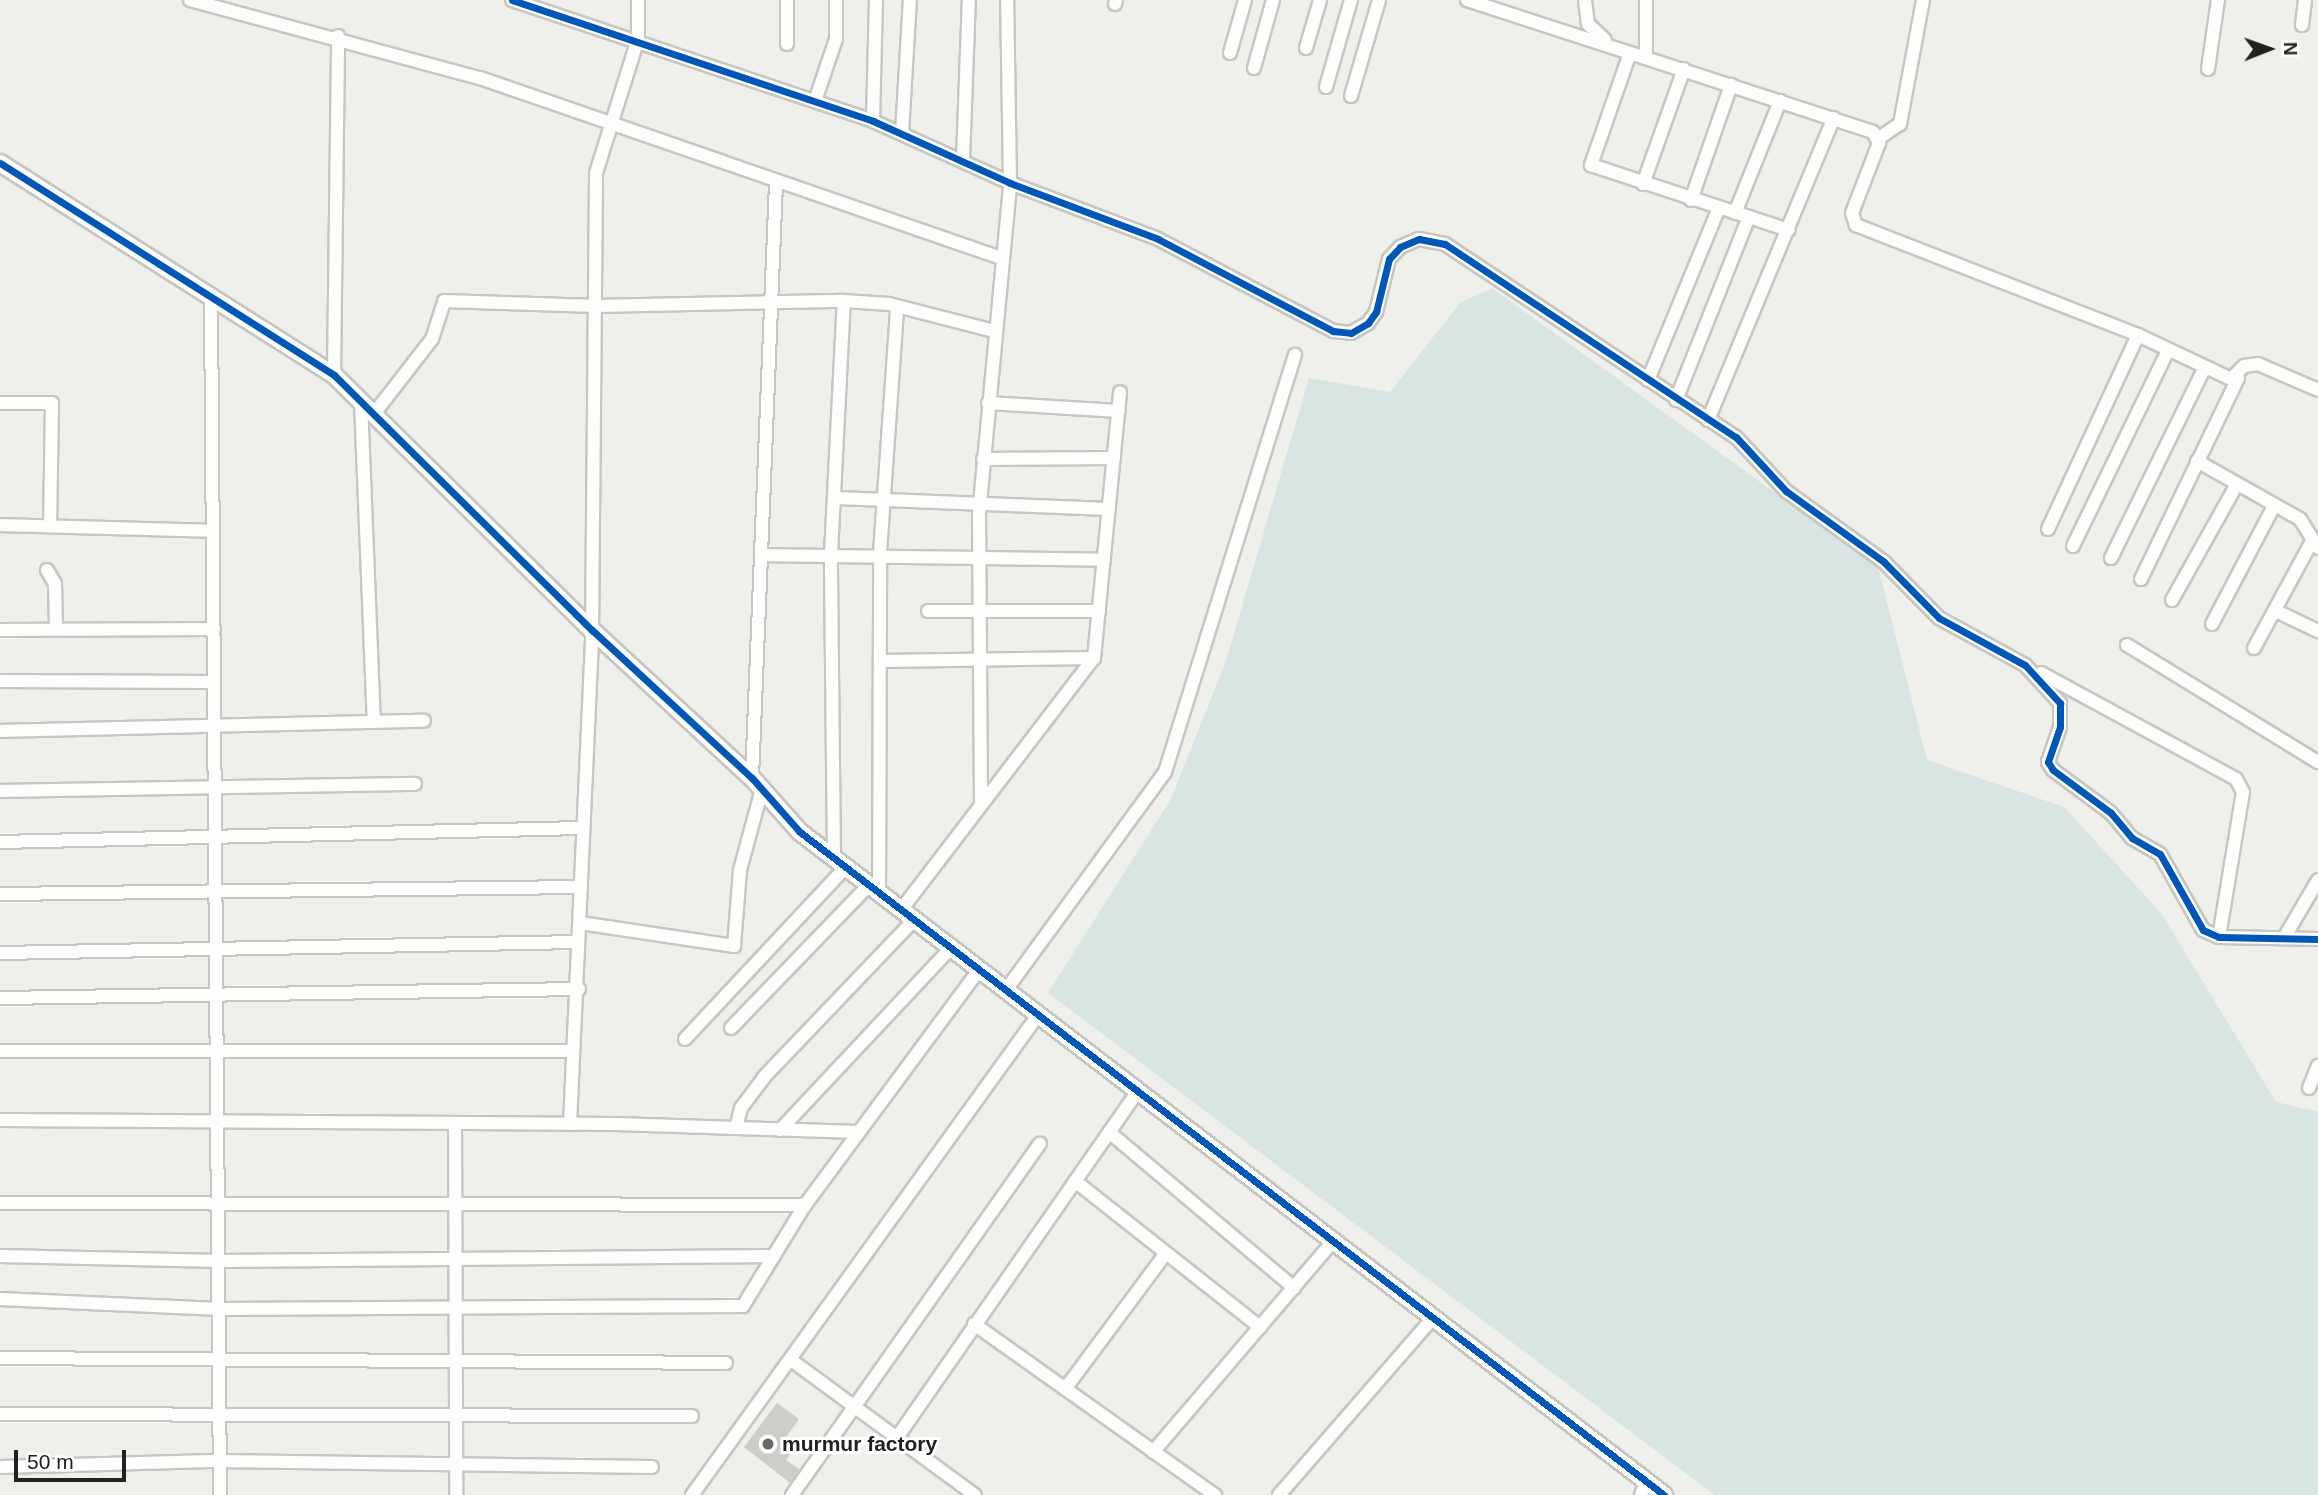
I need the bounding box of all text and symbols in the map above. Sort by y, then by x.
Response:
north arrow [2234,14,2304,84]
text: N [2280,42,2301,56]
place label: murmur factory [782,1431,937,1457]
scale bar [18,1436,130,1480]
marker: murmur factory [760,1436,776,1452]
text: 50 m [27,1450,74,1473]

